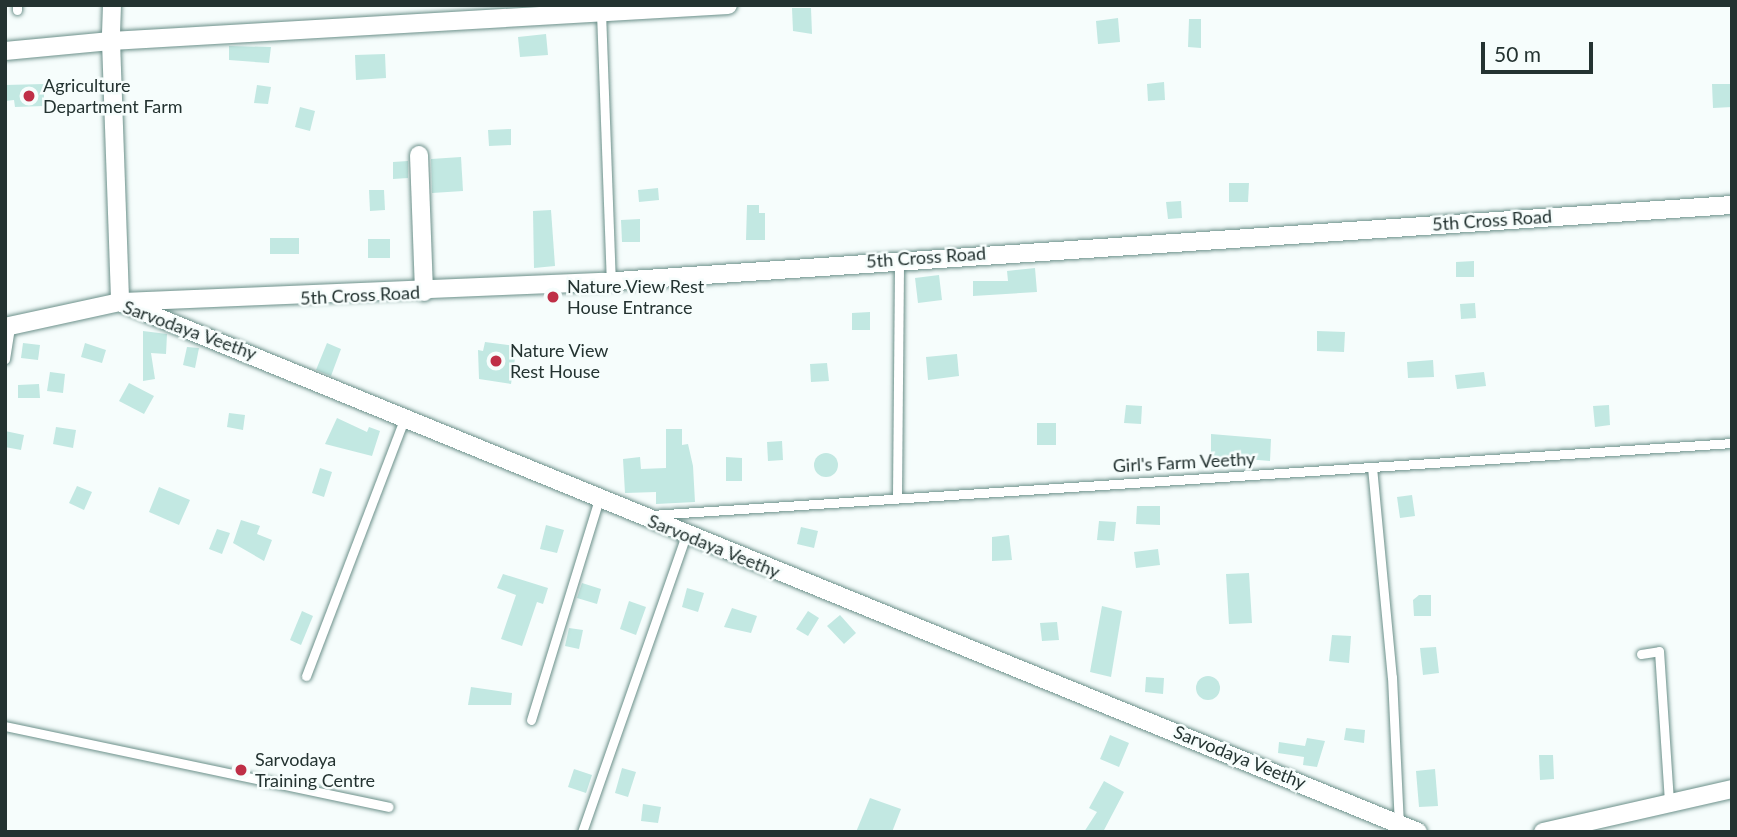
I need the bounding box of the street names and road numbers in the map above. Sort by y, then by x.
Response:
street label: 5th Cross Road [1431,205,1553,235]
street label: 5th Cross Road [865,242,987,272]
street label: 5th Cross Road [300,281,420,309]
street label: Sarvodaya Veethy [120,296,260,364]
street label: Girl's Farm Veethy [1112,447,1256,477]
street label: Sarvodaya Veethy [645,510,783,582]
street label: Sarvodaya Veethy [1171,721,1309,793]

